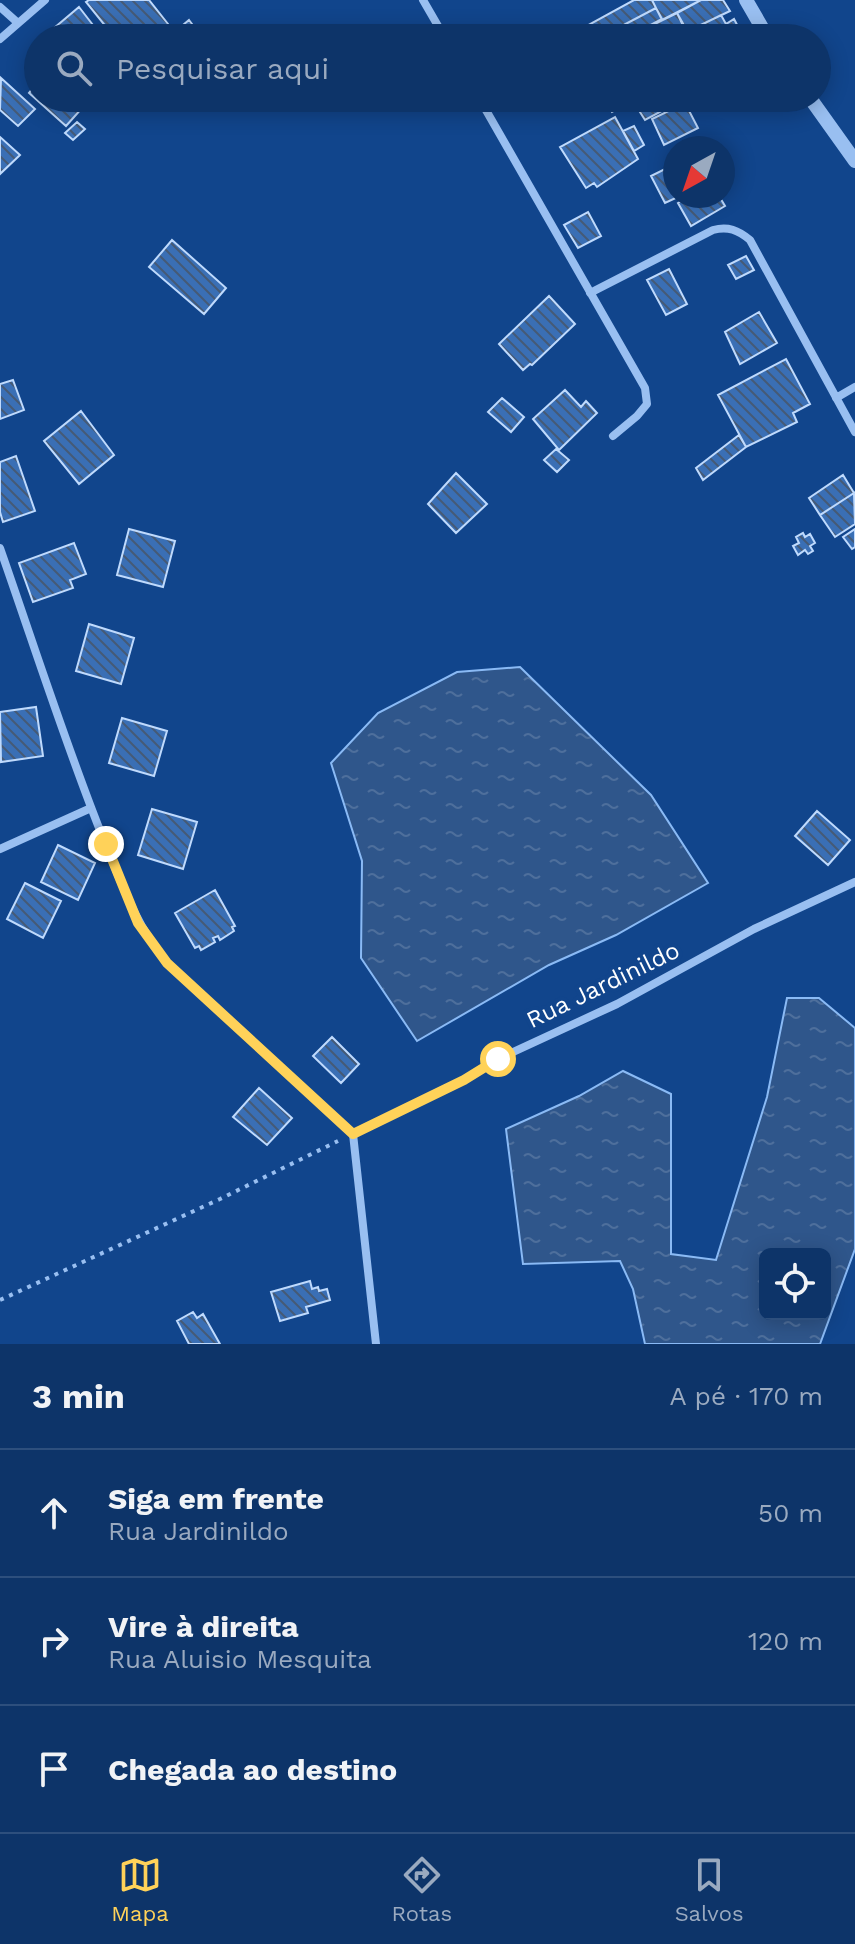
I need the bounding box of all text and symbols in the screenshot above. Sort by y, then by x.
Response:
search box [24,24,831,112]
icon: search [52,46,96,90]
text: Pesquisar aqui [116,51,329,86]
north arrow [663,136,735,208]
route end [88,826,124,862]
street label: Rua Jardinildo [522,936,684,1034]
route start [480,1041,516,1077]
map controls [759,1248,831,1320]
button: locate [759,1248,831,1320]
text: 3 min [32,1376,125,1416]
text: A pé · 170 m [670,1381,823,1411]
text: Siga em frente [108,1481,324,1516]
icon: ahead [32,1491,76,1535]
text: 50 m [758,1498,823,1528]
text: Rua Jardinildo [108,1516,289,1546]
text: Vire à direita [108,1609,299,1644]
icon: right [32,1619,76,1663]
text: 120 m [748,1626,823,1656]
text: Rua Aluisio Mesquita [108,1644,372,1674]
icon: arrive [32,1747,76,1791]
text: Chegada ao destino [108,1752,397,1787]
tab: Mapa [111,1853,169,1926]
tab: Rotas [391,1853,452,1926]
tab: Salvos [675,1853,744,1926]

